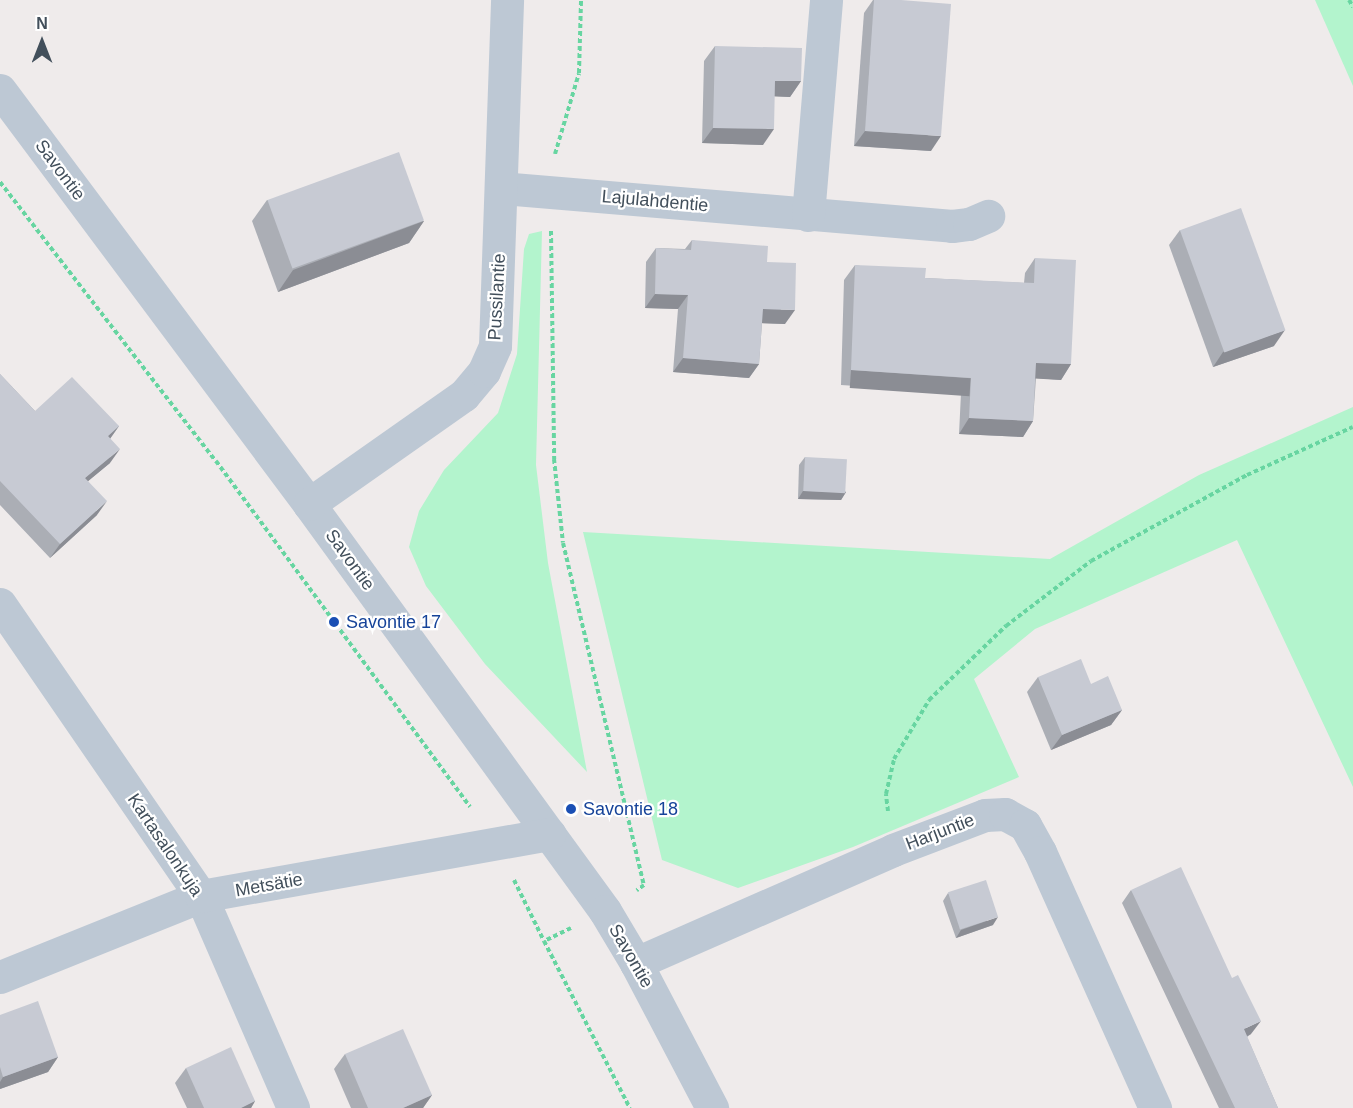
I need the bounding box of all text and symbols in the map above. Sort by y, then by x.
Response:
north arrow [12,12,72,72]
text: N [36,15,48,32]
street label: Savontie [30,136,90,204]
street label: Lajulahdentie [601,186,709,216]
street label: Pussilantie [484,253,510,341]
street label: Savontie [321,525,379,595]
place label: Savontie 17 [346,611,441,633]
marker: Savontie 17 [327,615,341,629]
street label: Kartasalonkuja [123,790,207,900]
place label: Savontie 18 [583,798,678,820]
marker: Savontie 18 [564,802,578,816]
street label: Harjuntie [903,809,977,855]
street label: Metsätie [234,868,304,902]
street label: Savontie [604,920,658,992]

